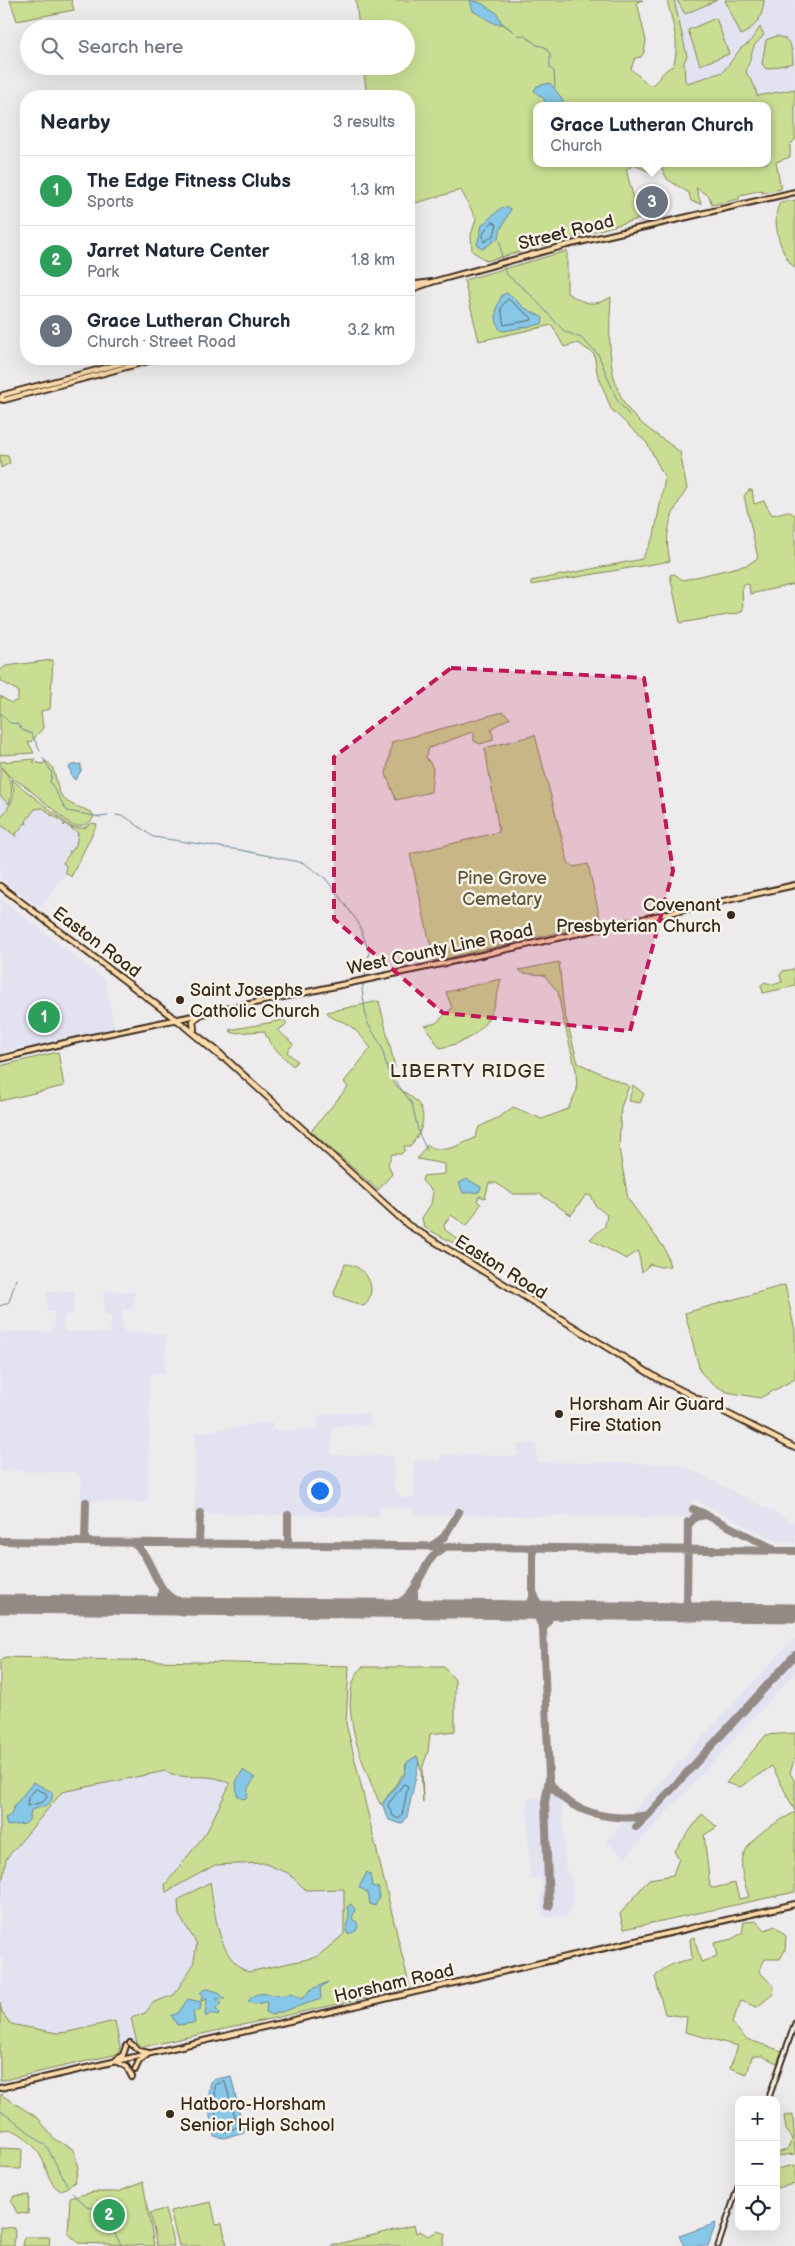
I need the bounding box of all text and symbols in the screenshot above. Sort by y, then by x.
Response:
search box [20,20,415,75]
icon: search [38,34,66,62]
text: Search here [78,36,183,59]
popup [533,102,771,167]
text: Nearby [40,110,110,135]
text: 3 results [333,113,395,132]
text: Grace Lutheran Church [550,114,754,137]
text: Church [550,137,602,156]
text: The Edge Fitness Clubs [87,170,291,193]
text: 1 [53,181,59,200]
text: 1.3 km [350,181,395,200]
pin: 3 [636,183,668,221]
text: Sports [87,193,134,212]
street label: Street Road [516,210,616,255]
text: Jarret Nature Center [87,240,269,263]
text: 2 [51,251,61,270]
text: 1.8 km [351,251,395,270]
text: Park [87,263,119,282]
text: Grace Lutheran Church [87,310,290,333]
text: 3 [51,321,61,340]
text: 3.2 km [347,321,395,340]
text: Church · Street Road [87,333,236,352]
park label: Pine Grove Cemetary [457,868,547,910]
place label: Covenant Presbyterian Church [556,895,721,937]
street label: Easton Road [49,903,145,982]
marker: Covenant Presbyterian Church [725,909,737,921]
street label: West County Line Road [345,920,535,979]
place label: Saint Josephs Catholic Church [190,980,320,1022]
marker: Saint Josephs Catholic Church [174,994,186,1006]
pin: 1 [28,998,60,1036]
district label: LIBERTY RIDGE [390,1060,546,1083]
street label: Easton Road [451,1231,551,1304]
place label: Horsham Air Guard Fire Station [569,1394,724,1436]
marker: Horsham Air Guard Fire Station [553,1408,565,1420]
your location [307,1478,333,1504]
street label: Horsham Road [332,1960,456,2007]
place label: Hatboro-Horsham Senior High School [180,2094,335,2136]
map controls [735,2096,780,2231]
button: + [735,2096,780,2141]
marker: Hatboro-Horsham Senior High School [164,2108,176,2120]
button: − [735,2141,780,2186]
button: locate [735,2186,780,2231]
pin: 2 [93,2196,125,2234]

